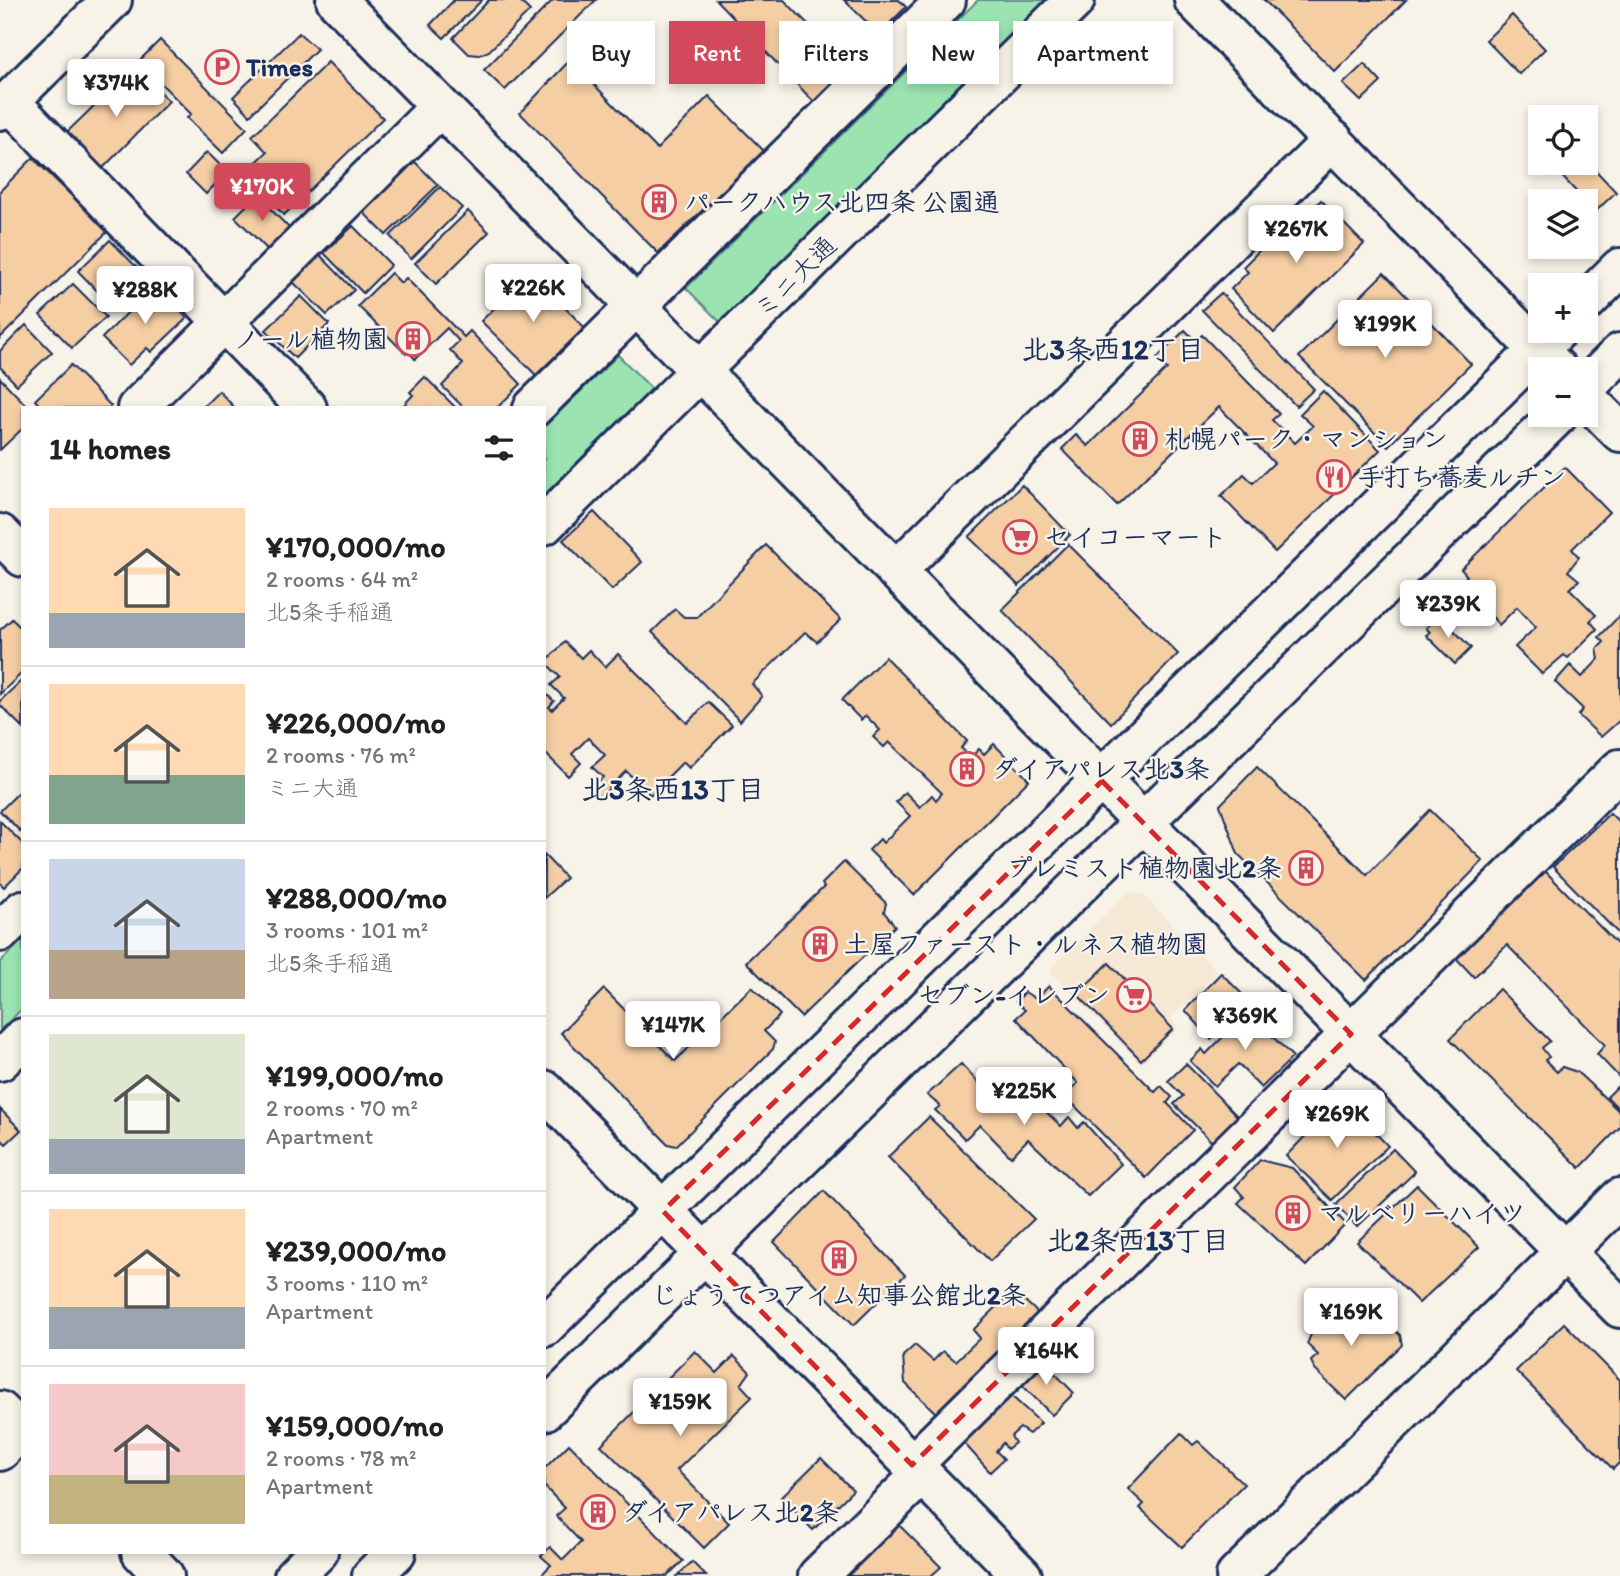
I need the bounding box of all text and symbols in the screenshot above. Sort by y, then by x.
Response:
chip: Buy [567,21,655,84]
chip: Rent [669,21,765,84]
chip: Filters [779,21,893,84]
chip: New [907,21,999,84]
chip: Apartment [1013,21,1173,84]
parking icon: Times [203,48,241,86]
place label: Times [245,51,313,83]
pin: ¥374K [67,60,165,119]
text: ¥374K [83,68,149,96]
map controls [1528,105,1598,427]
button: locate [1528,105,1598,175]
pin: ¥170K [213,164,311,223]
text: ¥170K [230,172,294,200]
building icon: パークハウス北四条 公園通 [640,183,678,221]
place label: パークハウス北四条 公園通 [684,186,1000,218]
button: layers [1528,189,1598,259]
pin: ¥267K [1247,205,1345,265]
text: ¥267K [1264,214,1328,242]
street label: ミニ大通 [747,229,843,325]
pin: ¥226K [484,264,582,324]
pin: ¥288K [96,266,194,326]
text: ¥226K [501,273,565,301]
button: + [1528,273,1598,343]
text: ¥288K [113,275,177,303]
pin: ¥199K [1336,300,1434,360]
text: ¥199K [1354,309,1416,337]
building icon: ノール植物園 [394,320,432,358]
place label: ノール植物園 [233,323,388,355]
district label: 北3条西12丁目 [1022,332,1204,366]
button: − [1528,357,1598,427]
building icon: 札幌パーク・マンション [1121,420,1159,458]
place label: 札幌パーク・マンション [1164,423,1448,455]
icon: filters [480,429,518,467]
text: 14 homes [49,430,171,467]
restaurant icon: 手打ち蕎麦ルチン [1315,458,1353,496]
place label: 手打ち蕎麦ルチン [1358,461,1566,493]
supermarket icon: セイコーマート [1001,518,1039,556]
place label: セイコーマート [1044,521,1227,553]
text: ¥170,000/mo [266,528,446,565]
icon: home [105,536,189,620]
text: 2 rooms · 64 m² [266,565,418,593]
pin: ¥239K [1399,580,1497,640]
text: ¥239K [1416,589,1480,617]
text: 北5条手稲通 [266,598,393,626]
text: ¥226,000/mo [266,704,446,741]
icon: home [105,712,189,796]
text: 2 rooms · 76 m² [266,741,416,769]
building icon: ダイアパレス北3条 [948,750,986,788]
place label: ダイアパレス北3条 [992,753,1210,785]
district label: 北3条西13丁目 [581,772,765,806]
text: ミニ大通 [266,774,358,802]
building icon: プレミスト植物園北2条 [1287,849,1325,887]
place label: プレミスト植物園北2条 [1006,852,1282,884]
text: ¥288,000/mo [266,879,447,916]
icon: home [105,887,189,971]
text: 3 rooms · 101 m² [266,916,428,944]
building icon: 土屋ファースト・ルネス植物園 [801,925,839,963]
place label: 土屋ファースト・ルネス植物園 [844,928,1208,960]
text: 北5条手稲通 [266,949,393,977]
supermarket icon: セブン-イレブン [1115,976,1153,1014]
place label: セブン-イレブン [918,979,1110,1011]
pin: ¥369K [1196,992,1294,1052]
text: ¥369K [1213,1001,1277,1029]
pin: ¥147K [624,1002,722,1061]
text: ¥147K [641,1010,705,1038]
text: ¥199,000/mo [266,1057,444,1094]
icon: home [105,1062,189,1146]
pin: ¥225K [975,1068,1073,1127]
text: ¥225K [992,1076,1056,1104]
pin: ¥269K [1288,1090,1386,1150]
text: 2 rooms · 70 m² [266,1094,418,1122]
text: ¥269K [1305,1099,1369,1127]
text: Apartment [266,1122,373,1150]
building icon: マルベリーハイツ [1274,1194,1312,1232]
place label: マルベリーハイツ [1318,1197,1525,1229]
district label: 北2条西13丁目 [1047,1223,1229,1257]
text: ¥239,000/mo [266,1232,446,1269]
icon: home [105,1237,189,1321]
building icon: じょうてつアイム知事公館北2条 [820,1239,858,1277]
text: 3 rooms · 110 m² [266,1269,428,1297]
place label: じょうてつアイム知事公館北2条 [651,1279,1027,1311]
pin: ¥169K [1302,1288,1400,1348]
text: Apartment [266,1297,373,1325]
text: ¥169K [1320,1297,1382,1325]
pin: ¥164K [997,1328,1095,1387]
text: ¥164K [1014,1336,1078,1364]
pin: ¥159K [631,1378,729,1438]
text: ¥159K [649,1387,711,1415]
text: ¥159,000/mo [266,1407,444,1444]
icon: home [105,1412,189,1496]
text: 2 rooms · 78 m² [266,1444,416,1472]
text: Apartment [266,1472,373,1500]
building icon: ダイアパレス北2条 [579,1493,617,1531]
place label: ダイアパレス北2条 [622,1496,840,1528]

